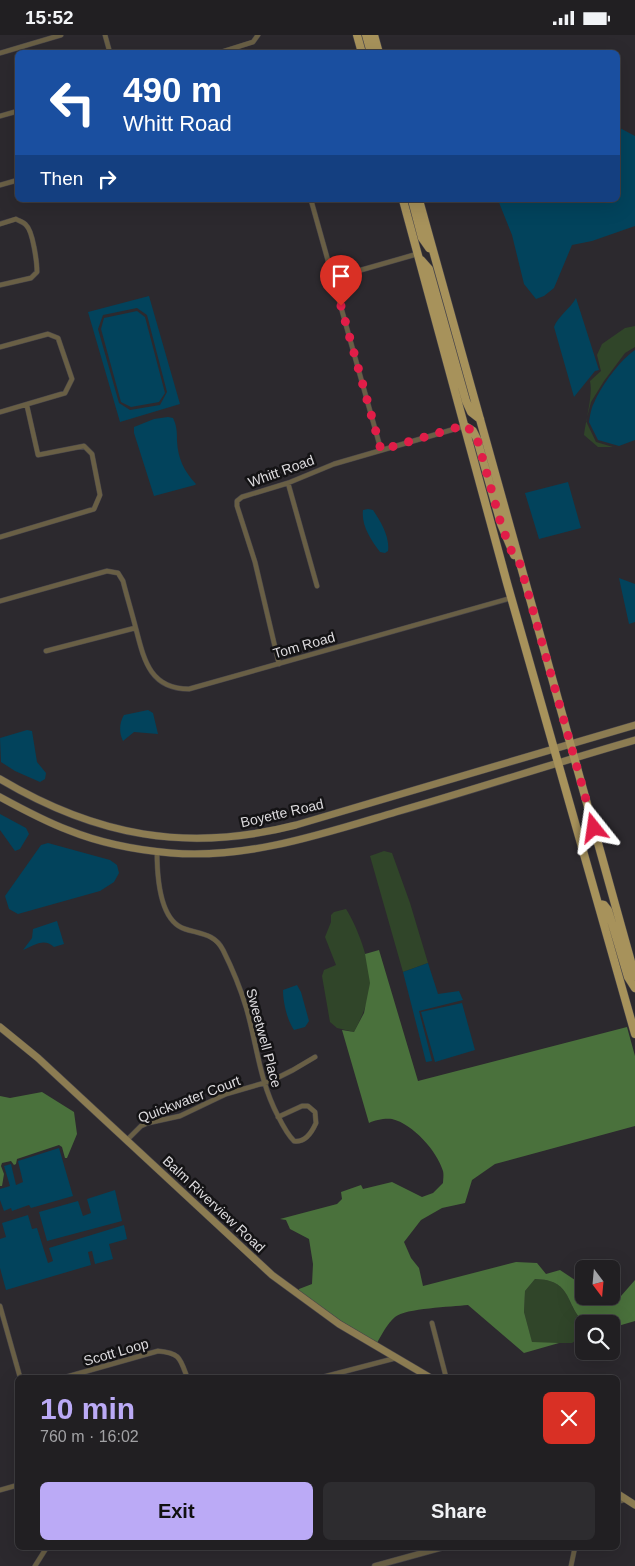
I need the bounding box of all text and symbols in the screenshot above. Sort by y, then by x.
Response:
text: 15:52 [25,7,74,28]
icon: left [40,70,105,135]
text: 490 m [123,70,222,109]
text: Whitt Road [123,111,232,136]
icon: right [93,165,121,193]
text: Then [40,168,83,189]
pin [320,255,362,306]
icon: arrive [327,262,355,290]
street label: Whitt Road [246,452,316,490]
street label: Tom Road [271,629,337,661]
street label: Boyette Road [239,796,325,830]
position arrow [567,801,619,853]
street label: Sweetwell Place [243,987,285,1090]
street label: Quickwater Court [136,1072,242,1126]
street label: Balm Riverview Road [160,1153,268,1255]
north arrow [575,1260,620,1305]
map controls [575,1260,620,1360]
button: search [575,1315,620,1360]
street label: Scott Loop [82,1335,151,1369]
text: 10 min [40,1392,135,1425]
button: close [543,1392,595,1444]
text: 760 m · 16:02 [40,1428,139,1445]
button: Exit [40,1482,313,1540]
button: Share [323,1482,595,1540]

